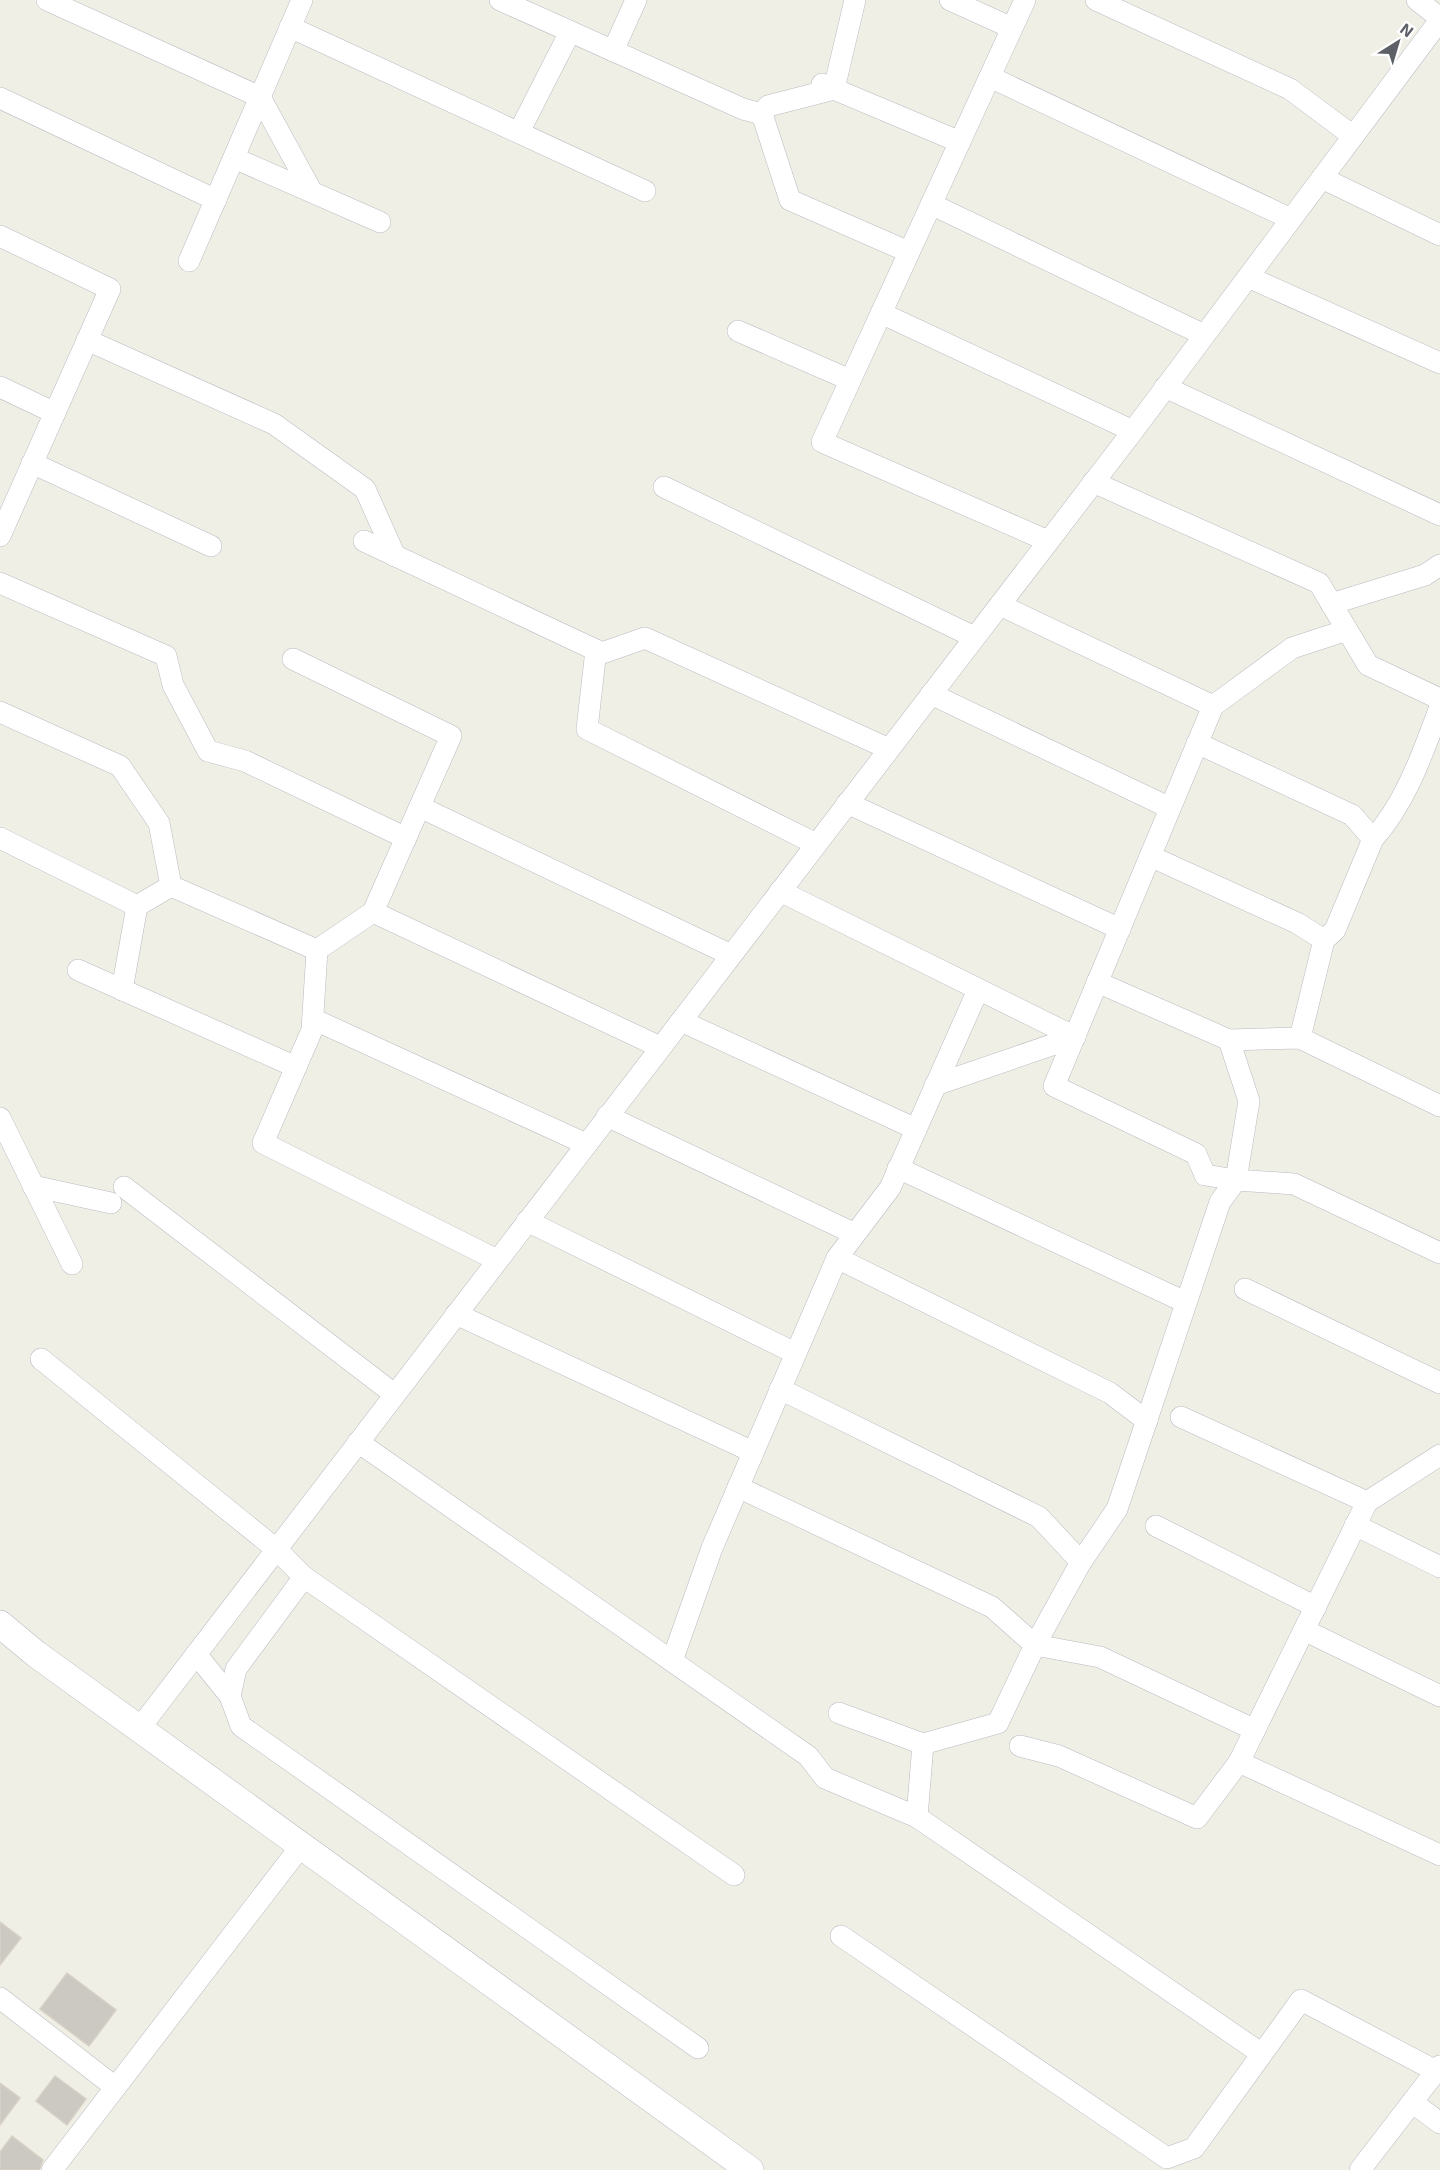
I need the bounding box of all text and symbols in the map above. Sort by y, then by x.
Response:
north arrow [1368,12,1428,72]
text: N [1397,19,1418,41]

